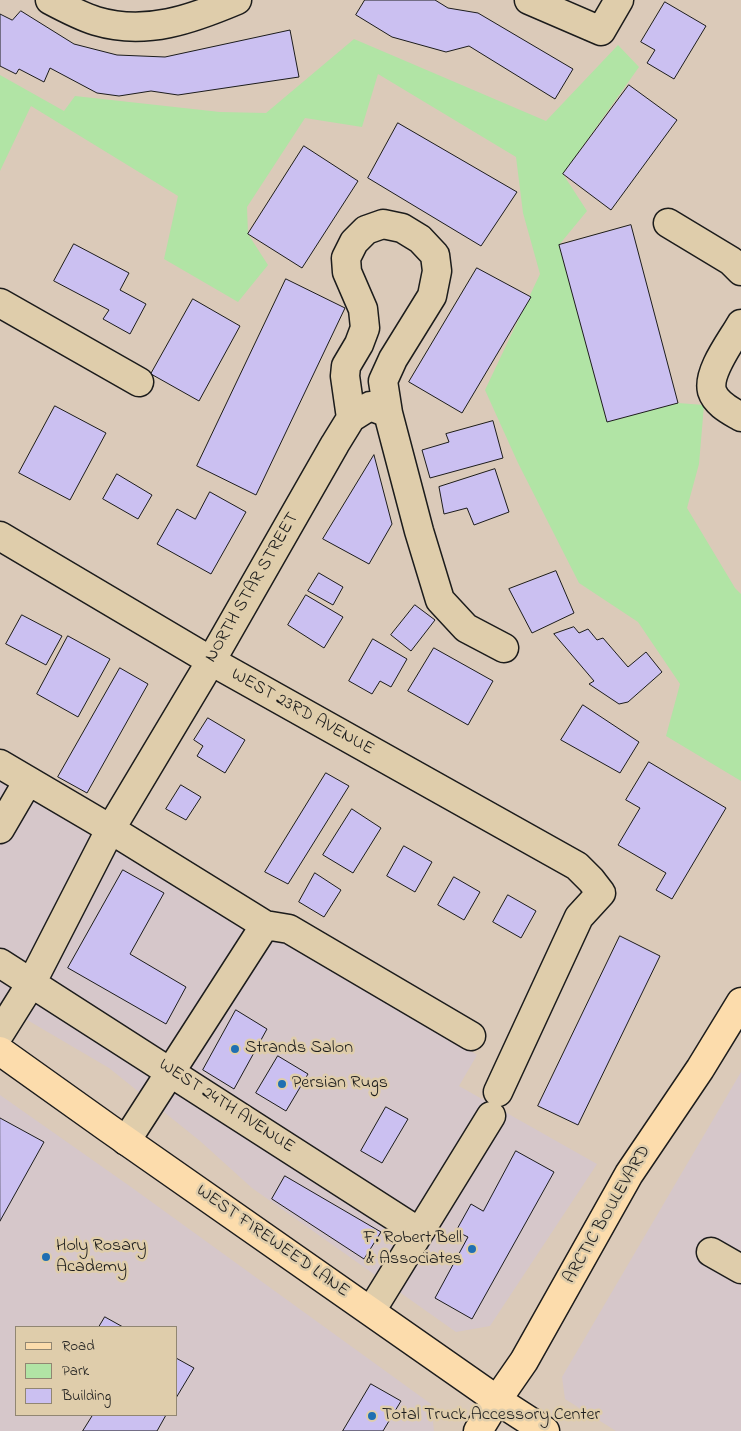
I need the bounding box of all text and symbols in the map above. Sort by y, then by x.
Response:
street label: NORTH STAR STREET [201,509,305,667]
street label: WEST 23RD AVENUE [227,665,377,761]
place label: Strands Salon [245,1038,353,1060]
marker: Strands Salon [229,1043,241,1055]
street label: WEST 24TH AVENUE [154,1055,298,1159]
place label: Persian Rugs [292,1073,388,1095]
marker: Persian Rugs [276,1078,288,1090]
street label: ARCTIC BOULEVARD [560,1142,656,1288]
street label: WEST FIREWEED LANE [191,1181,353,1303]
place label: F. Robert Bell & Associates [363,1228,462,1270]
place label: Holy Rosary Academy [56,1236,147,1278]
marker: F. Robert Bell & Associates [466,1243,478,1255]
marker: Holy Rosary Academy [40,1251,52,1263]
legend [15,1326,178,1416]
text: Road [62,1335,95,1357]
text: Park [62,1360,89,1382]
text: Building [62,1385,111,1407]
place label: Total Truck Accessory Center [382,1405,600,1427]
marker: Total Truck Accessory Center [366,1410,378,1422]

